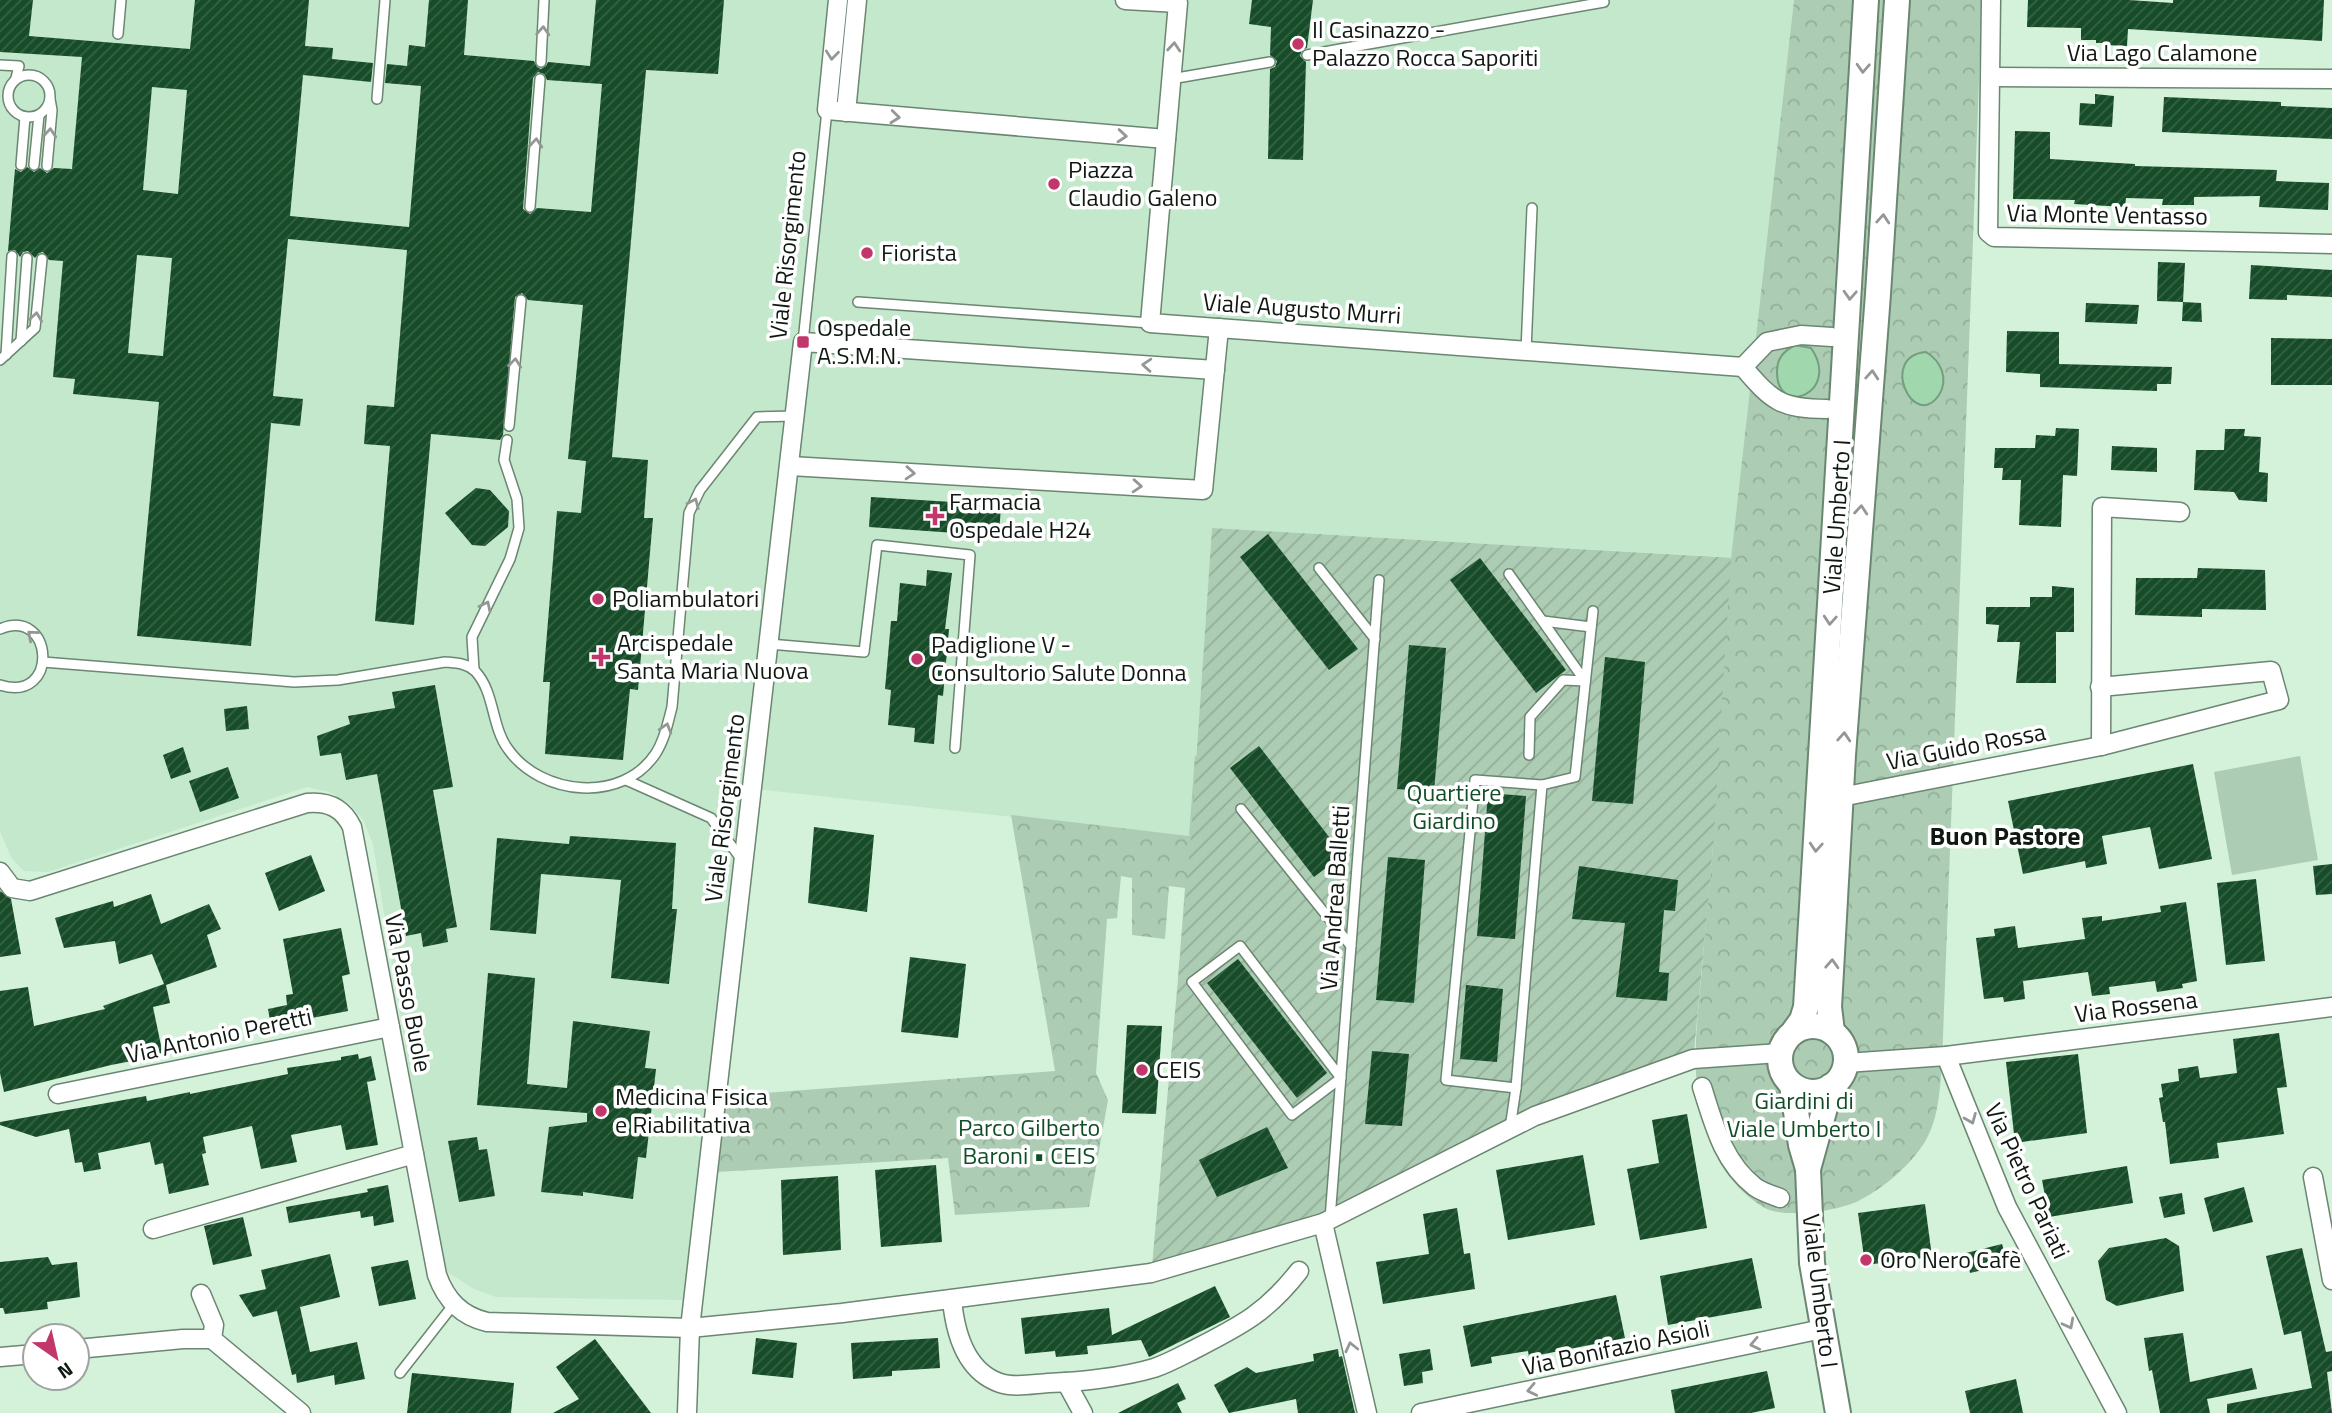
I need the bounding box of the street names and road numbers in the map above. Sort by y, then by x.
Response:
street label: Via Lago Calamone [2067,34,2257,70]
street label: Viale Risorgimento [759,149,815,341]
street label: Via Monte Ventasso [2006,194,2208,234]
street label: Viale Augusto Murri [1202,283,1402,333]
street label: Viale Umberto I [1813,438,1859,596]
street label: Viale Risorgimento [695,711,753,904]
street label: Via Guido Rossa [1883,713,2049,779]
street label: Via Andrea Balletti [1310,804,1358,992]
street label: Via Passo Buole [376,910,442,1075]
street label: Via Rossena [2073,981,2199,1031]
street label: Via Antonio Peretti [122,998,315,1072]
street label: Via Pietro Pariati [1976,1097,2080,1264]
street label: Viale Umberto I [1794,1212,1848,1370]
street label: Via Bonifazio Asioli [1519,1310,1713,1384]

